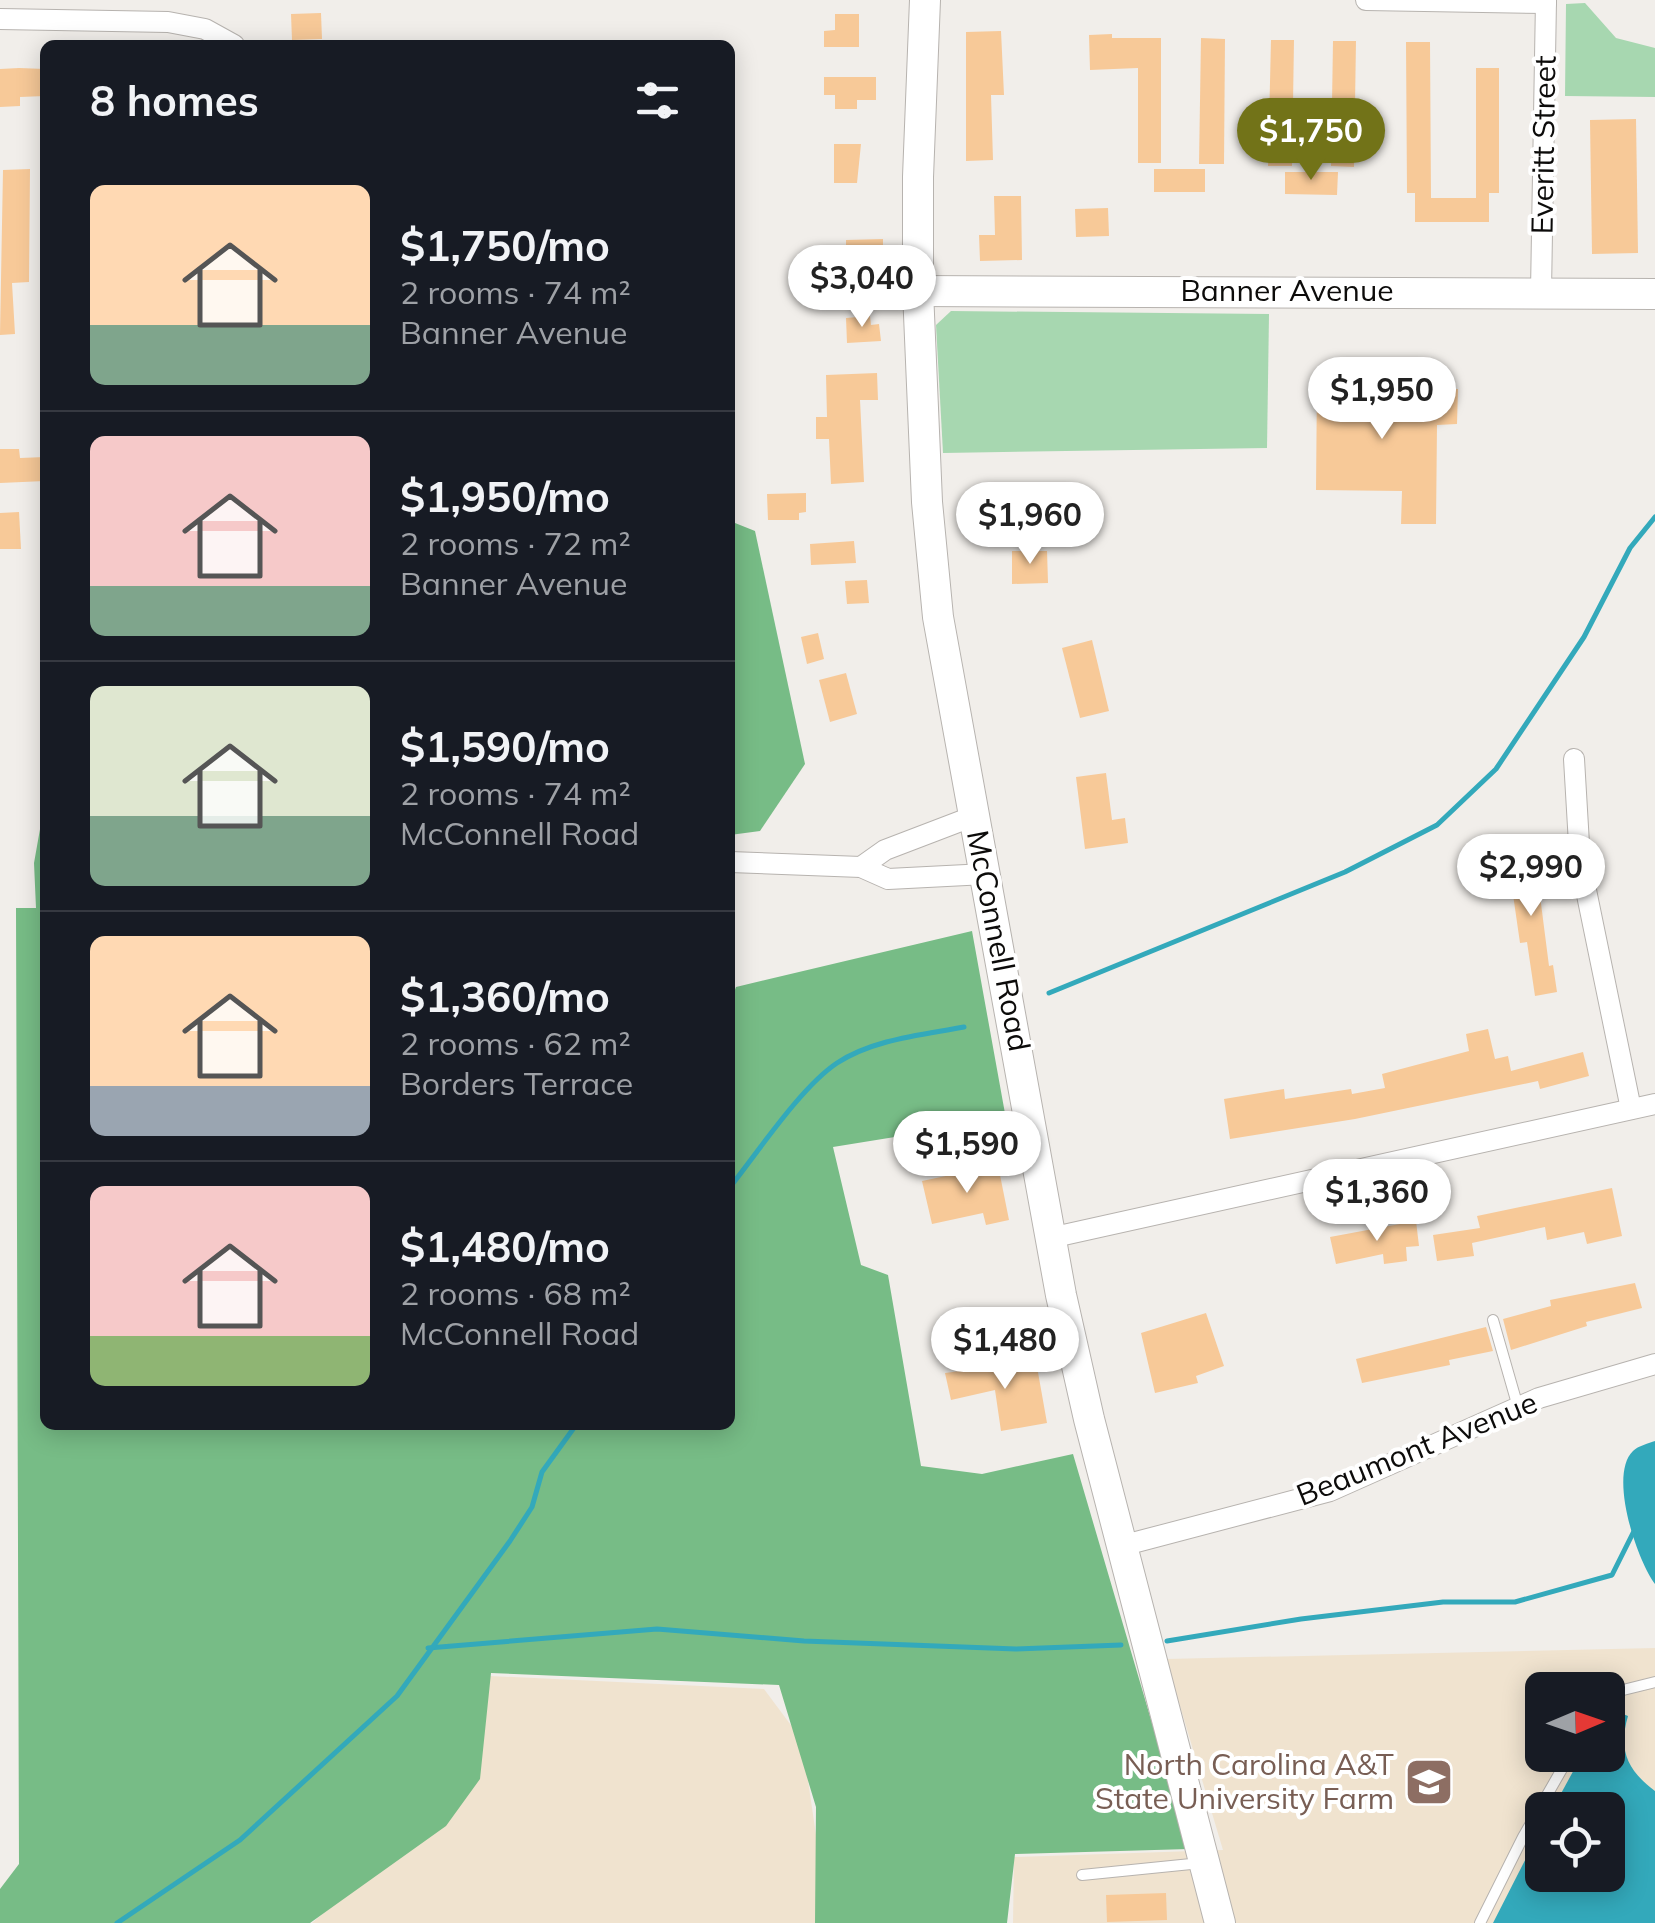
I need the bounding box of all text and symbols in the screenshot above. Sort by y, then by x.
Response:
street label: Everitt Street [1522,55,1564,235]
icon: filters [630,73,685,128]
text: 8 homes [90,74,259,127]
pin: $1,750 [1230,98,1392,183]
text: $1,750 [1259,110,1363,150]
text: $1,750/mo [400,219,610,272]
icon: home [170,225,290,345]
pin: $3,040 [781,245,943,330]
text: $3,040 [810,257,914,297]
street label: Banner Avenue [1180,271,1394,309]
text: 2 rooms · 74 m² [400,272,631,312]
text: Banner Avenue [400,312,627,352]
pin: $1,950 [1301,357,1463,442]
text: $1,950 [1330,369,1434,409]
text: $1,950/mo [400,470,610,523]
icon: home [170,476,290,596]
pin: $1,960 [949,482,1111,567]
text: $1,960 [978,494,1082,534]
text: 2 rooms · 72 m² [400,523,631,563]
text: Banner Avenue [400,563,627,603]
text: $1,590/mo [400,720,610,773]
icon: home [170,726,290,846]
text: 2 rooms · 74 m² [400,773,631,813]
text: McConnell Road [400,813,639,853]
street label: McConnell Road [959,827,1039,1055]
pin: $2,990 [1450,834,1612,919]
text: $2,990 [1479,846,1583,886]
text: $1,360/mo [400,970,610,1023]
icon: home [170,976,290,1096]
text: 2 rooms · 62 m² [400,1023,631,1063]
text: Borders Terrace [400,1063,633,1103]
pin: $1,590 [886,1111,1048,1196]
text: $1,590 [915,1123,1019,1163]
pin: $1,360 [1296,1159,1458,1244]
text: $1,360 [1325,1171,1429,1211]
text: $1,480/mo [400,1220,610,1273]
icon: home [170,1226,290,1346]
text: 2 rooms · 68 m² [400,1273,631,1313]
pin: $1,480 [924,1307,1086,1392]
text: McConnell Road [400,1313,639,1353]
text: $1,480 [953,1319,1057,1359]
street label: Beaumont Avenue [1291,1383,1542,1514]
north arrow [1525,1672,1625,1772]
map controls [1525,1672,1625,1892]
place label: North Carolina A&T State University Farm [1095,1745,1394,1817]
school or university icon: North Carolina A&T State University Farm [1403,1756,1455,1808]
button: locate [1525,1792,1625,1892]

